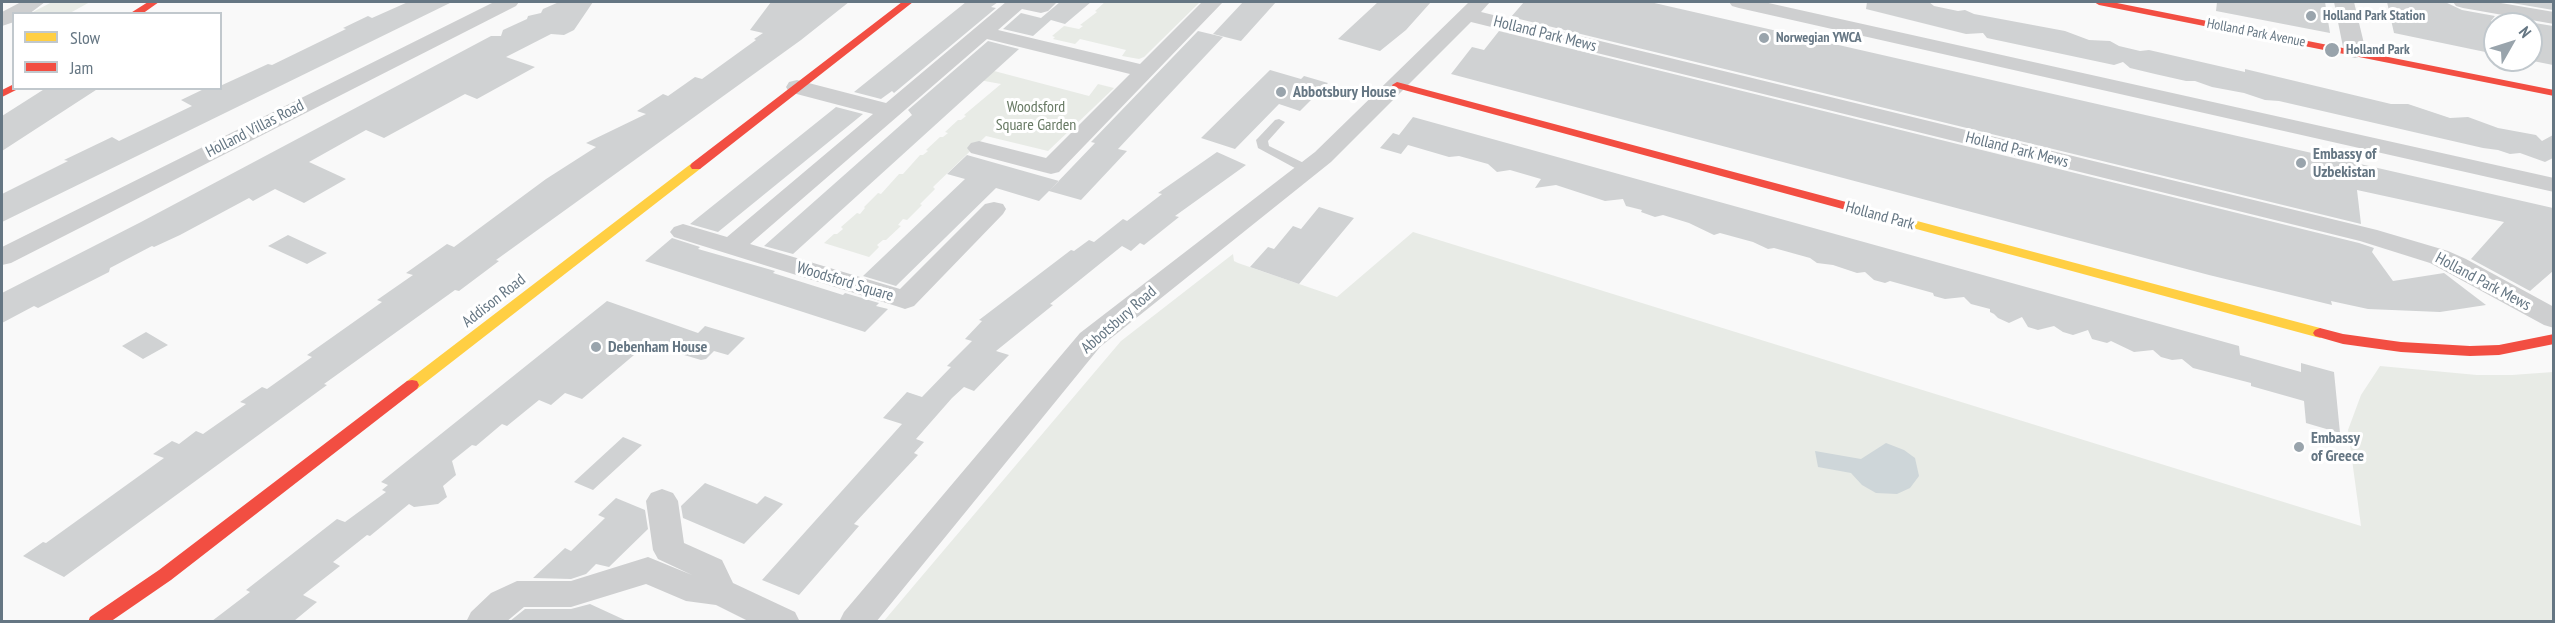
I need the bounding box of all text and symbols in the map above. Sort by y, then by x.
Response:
place label: Holland Park Station [2323,8,2425,24]
marker: Holland Park Station [2304,9,2318,23]
legend [12,12,222,90]
street label: Holland Park Mews [1492,12,1598,56]
north arrow [2483,12,2543,72]
street label: Holland Park Avenue [2205,15,2307,51]
text: N [2515,22,2536,42]
text: Slow [70,26,100,49]
place label: Norwegian YWCA [1776,30,1862,46]
marker: Norwegian YWCA [1757,31,1771,45]
marker: Holland Park [2323,41,2341,59]
place label: Holland Park [2346,42,2410,58]
text: Jam [70,56,93,79]
place label: Abbotsbury House [1293,82,1396,102]
marker: Abbotsbury House [1274,85,1288,99]
street label: Holland Villas Road [203,96,307,162]
park label: Woodsford Square Garden [996,97,1076,135]
street label: Holland Park Mews [1964,128,2070,172]
place label: Embassy of Uzbekistan [2313,144,2376,182]
marker: Embassy of Uzbekistan [2294,156,2308,170]
street label: Holland Park [1843,198,1917,234]
street label: Holland Park Mews [2432,249,2534,315]
street label: Woodsford Square [794,258,896,306]
street label: Addison Road [459,270,529,332]
street label: Abbotsbury Road [1078,282,1160,358]
place label: Debenham House [608,337,707,357]
marker: Debenham House [589,340,603,354]
place label: Embassy of Greece [2311,428,2364,466]
marker: Embassy of Greece [2292,440,2306,454]

